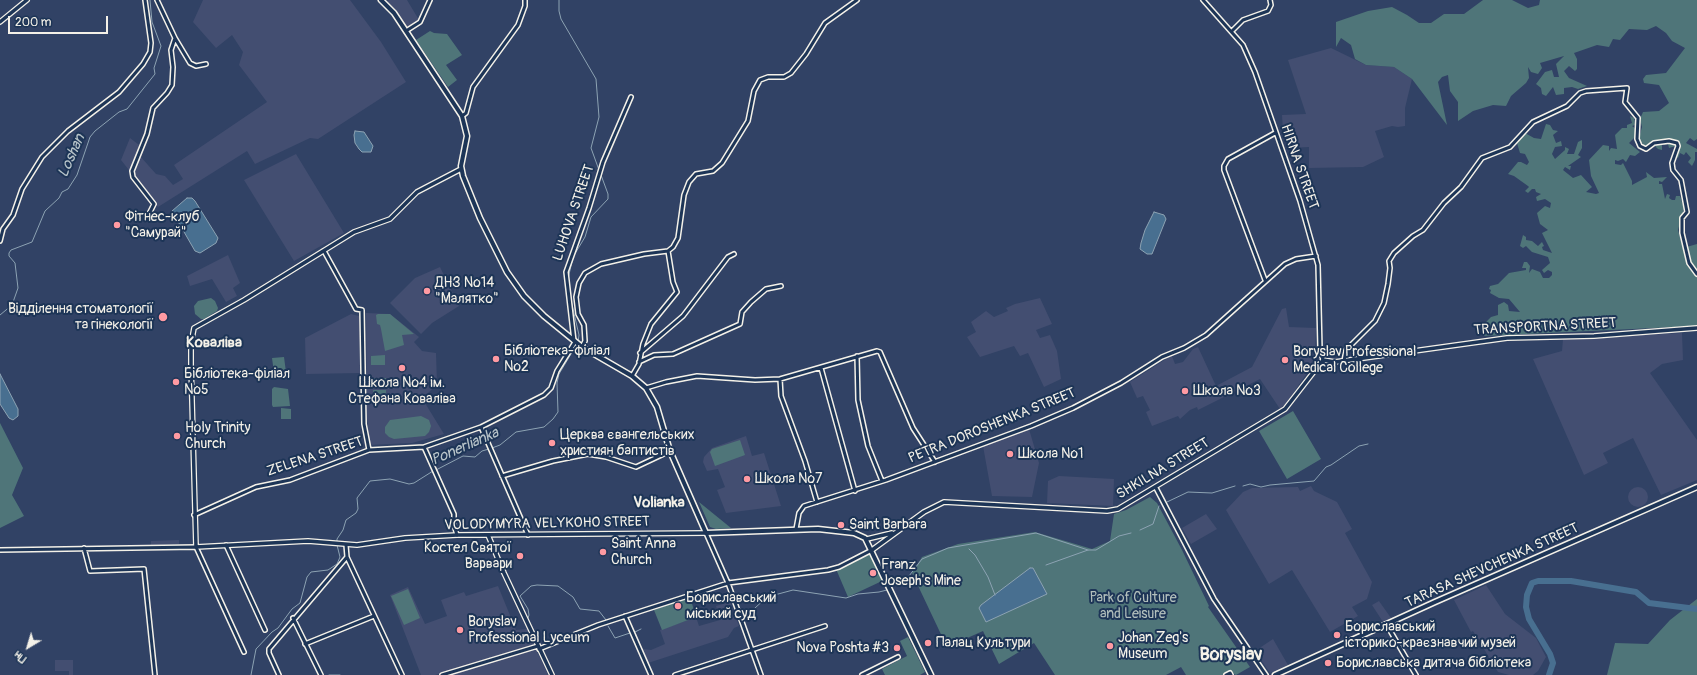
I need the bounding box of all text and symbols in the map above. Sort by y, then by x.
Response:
scale bar [10,8,110,34]
text: 200 m [15,15,51,30]
street label: HIRNA STREET [1277,122,1321,212]
water label: Loshan [55,132,89,180]
street label: LUHOVA STREET [550,163,598,263]
place label: Фітнес-клуб "Самурай" [125,209,199,242]
marker: Фітнес-клуб "Самурай" [112,220,122,230]
place label: ДНЗ №14 "Малятко" [435,275,499,308]
marker: ДНЗ №14 "Малятко" [422,286,432,296]
place label: Відділення стоматології та гінекології [8,301,154,334]
marker: Відділення стоматології та гінекології [157,311,169,323]
street label: TRANSPORTNA STREET [1473,315,1617,339]
district label: Коваліва [186,334,242,352]
place label: Бібліотека-філіал №2 [504,343,610,376]
place label: Boryslav Professional Medical College [1293,344,1416,376]
marker: Бібліотека-філіал №2 [491,354,501,364]
marker: Boryslav Professional Medical College [1280,355,1290,365]
marker: Школа №4 ім. Стефана Коваліва [397,363,407,373]
place label: Бібліотека-філіал №5 [184,366,290,398]
place label: Школа №4 ім. Стефана Коваліва [348,375,456,408]
marker: Бібліотека-філіал №5 [171,377,181,387]
place label: Школа №3 [1193,383,1261,399]
street label: PETRA DOROSHENKA STREET [906,385,1078,467]
marker: Школа №3 [1180,386,1190,396]
place label: Holy Trinity Church [185,420,250,452]
water label: Ponerlianka [428,424,502,470]
place label: Церква євангельських християн баптистів [560,427,694,460]
marker: Holy Trinity Church [172,431,182,441]
street label: ZELENA STREET [265,434,365,480]
street label: SHKILNA STREET [1114,435,1212,503]
marker: Церква євангельських християн баптистів [547,438,557,448]
place label: Школа №1 [1018,446,1084,462]
marker: Школа №1 [1005,449,1015,459]
place label: Школа №7 [755,471,822,487]
marker: Школа №7 [742,474,752,484]
district label: Volianka [633,494,685,512]
street label: VOLODYMYRA VELYKOHO STREET [444,514,650,534]
place label: Saint Barbara [849,517,927,533]
marker: Saint Barbara [836,520,846,530]
street label: TARASA SHEVCHENKA STREET [1403,520,1581,612]
place label: Saint Anna Church [611,536,676,568]
place label: Костел Святої Варвари [424,540,512,572]
marker: Saint Anna Church [598,547,608,557]
marker: Костел Святої Варвари [515,551,525,561]
place label: Franz Joseph's Mine [881,557,961,590]
marker: Franz Joseph's Mine [868,568,878,578]
place label: Бориславський міський суд [686,590,776,622]
park label: Park of Culture and Leisure [1089,590,1177,622]
marker: Бориславський міський суд [673,601,683,611]
place label: Boryslav Professional Lyceum [468,614,590,646]
place label: Бориславський історико-краєзнавчий музей [1345,619,1516,652]
marker: Boryslav Professional Lyceum [455,625,465,635]
north arrow [8,627,48,667]
place label: Johan Zeg's Museum [1118,630,1188,662]
marker: Бориславський історико-краєзнавчий музей [1332,630,1342,640]
place label: Палац Культури [936,635,1030,651]
marker: Палац Культури [923,638,933,648]
place label: Nova Poshta #3 [796,640,889,656]
marker: Johan Zeg's Museum [1105,641,1115,651]
marker: Nova Poshta #3 [892,643,902,653]
district label: Boryslav [1200,644,1262,666]
text: Пн [12,648,29,666]
place label: Бориславська дитяча бібліотека [1336,655,1531,671]
marker: Бориславська дитяча бібліотека [1323,658,1333,668]

